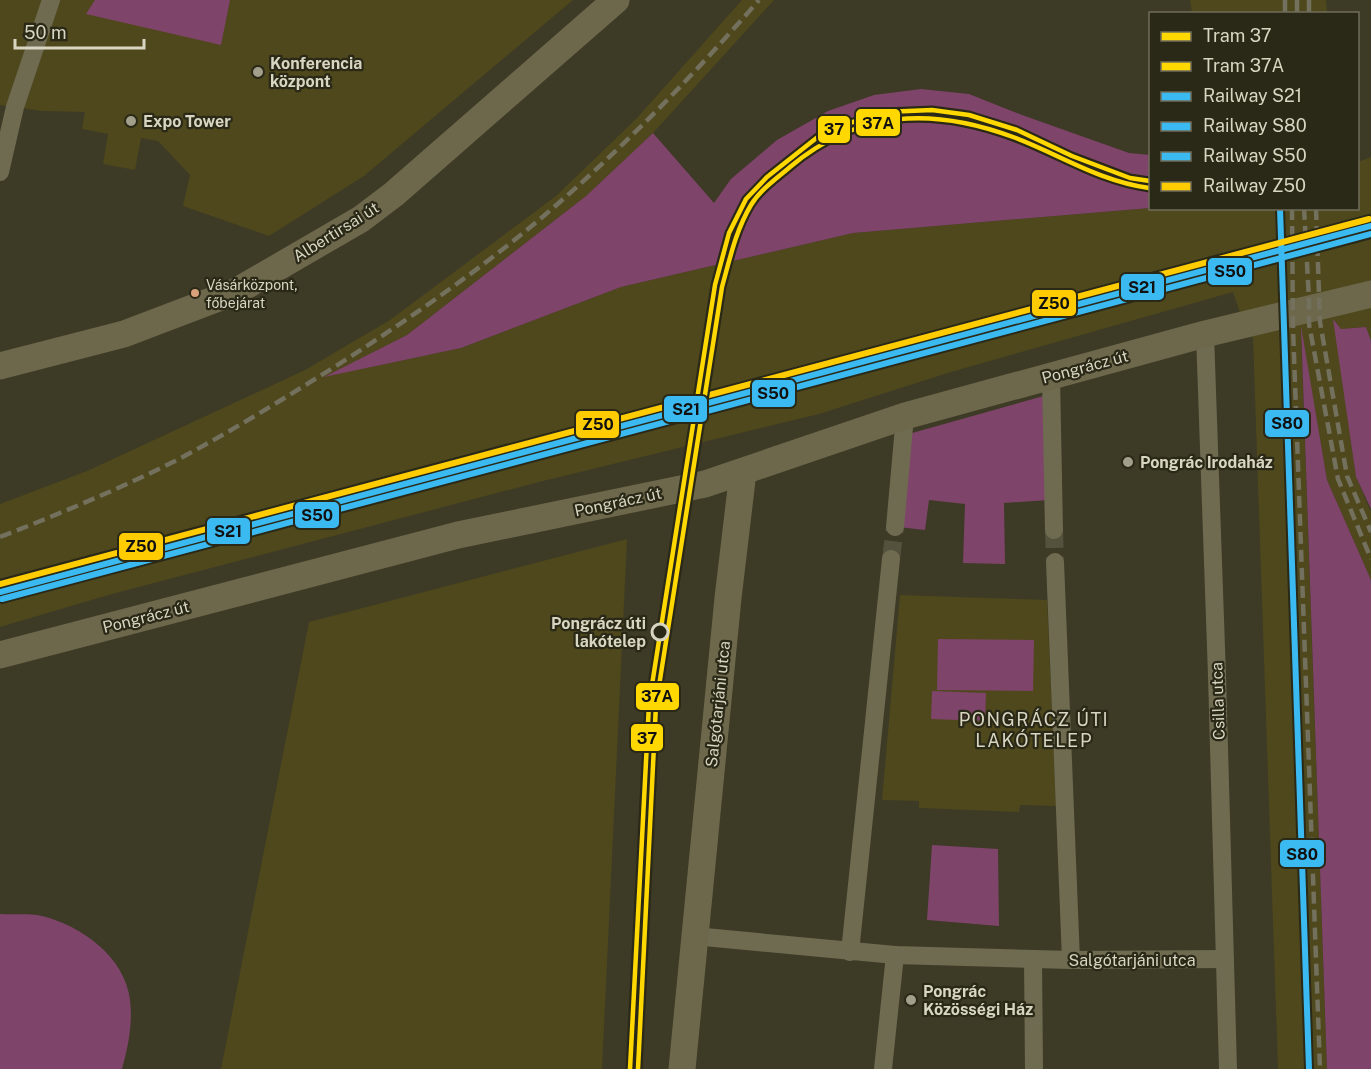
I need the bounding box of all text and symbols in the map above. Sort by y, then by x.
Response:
scale bar [15,12,144,50]
legend [1149,12,1359,210]
text: 50 m [24,22,67,43]
text: Tram 37 [1203,25,1272,46]
place label: Konferencia központ [270,54,362,91]
text: Tram 37A [1203,55,1285,76]
marker: Konferencia központ [251,65,265,79]
text: Railway S21 [1203,85,1302,106]
line badge: 37A [855,108,901,137]
place label: Expo Tower [143,112,231,131]
marker: Expo Tower [124,114,138,128]
text: 37A [862,114,894,133]
line badge: 37 [817,115,851,144]
text: Railway S80 [1203,115,1307,136]
text: 37 [824,120,844,139]
text: Railway S50 [1203,145,1307,166]
text: Railway Z50 [1203,175,1306,196]
street label: Albertirsai út [290,198,382,266]
line badge: S50 [1207,257,1253,286]
text: S50 [1214,262,1246,281]
line badge: S21 [1120,273,1165,301]
place label: Vásárközpont, főbejárat [206,277,298,311]
text: S21 [1128,278,1156,297]
marker: Vásárközpont, főbejárat [189,287,201,299]
line badge: Z50 [1031,289,1077,317]
text: Z50 [1038,294,1070,313]
street label: Pongrácz út [1040,346,1130,388]
line badge: S50 [751,379,796,408]
text: S50 [757,384,789,403]
line badge: S21 [663,395,708,423]
text: S21 [672,400,700,419]
line badge: S80 [1264,409,1310,438]
line badge: Z50 [575,410,620,439]
text: S80 [1271,414,1303,433]
text: Z50 [582,415,614,434]
place label: Pongrác Irodaház [1140,453,1273,472]
marker: Pongrác Irodaház [1121,455,1135,469]
street label: Pongrácz út [573,483,663,521]
line badge: S50 [294,501,340,529]
text: S50 [301,506,333,525]
line badge: S21 [206,517,251,545]
text: S21 [214,522,242,541]
line badge: Z50 [118,532,164,561]
text: Z50 [125,537,157,556]
street label: Pongrácz út [101,597,191,637]
place label: Pongrácz úti lakótelep [551,614,646,651]
marker: Pongrácz úti lakótelep [651,623,669,641]
street label: Salgótarjáni utca [702,640,734,768]
street label: Csilla utca [1207,662,1229,740]
line badge: 37A [635,682,680,711]
text: 37A [641,687,673,706]
district label: PONGRÁCZ ÚTI LAKÓTELEP [959,708,1109,751]
line badge: 37 [630,723,664,752]
text: 37 [637,729,657,748]
line badge: S80 [1279,839,1325,868]
text: S80 [1286,845,1318,864]
street label: Salgótarjáni utca [1068,951,1196,970]
place label: Pongrác Közösségi Ház [923,982,1033,1019]
marker: Pongrác Közösségi Ház [904,993,918,1007]

